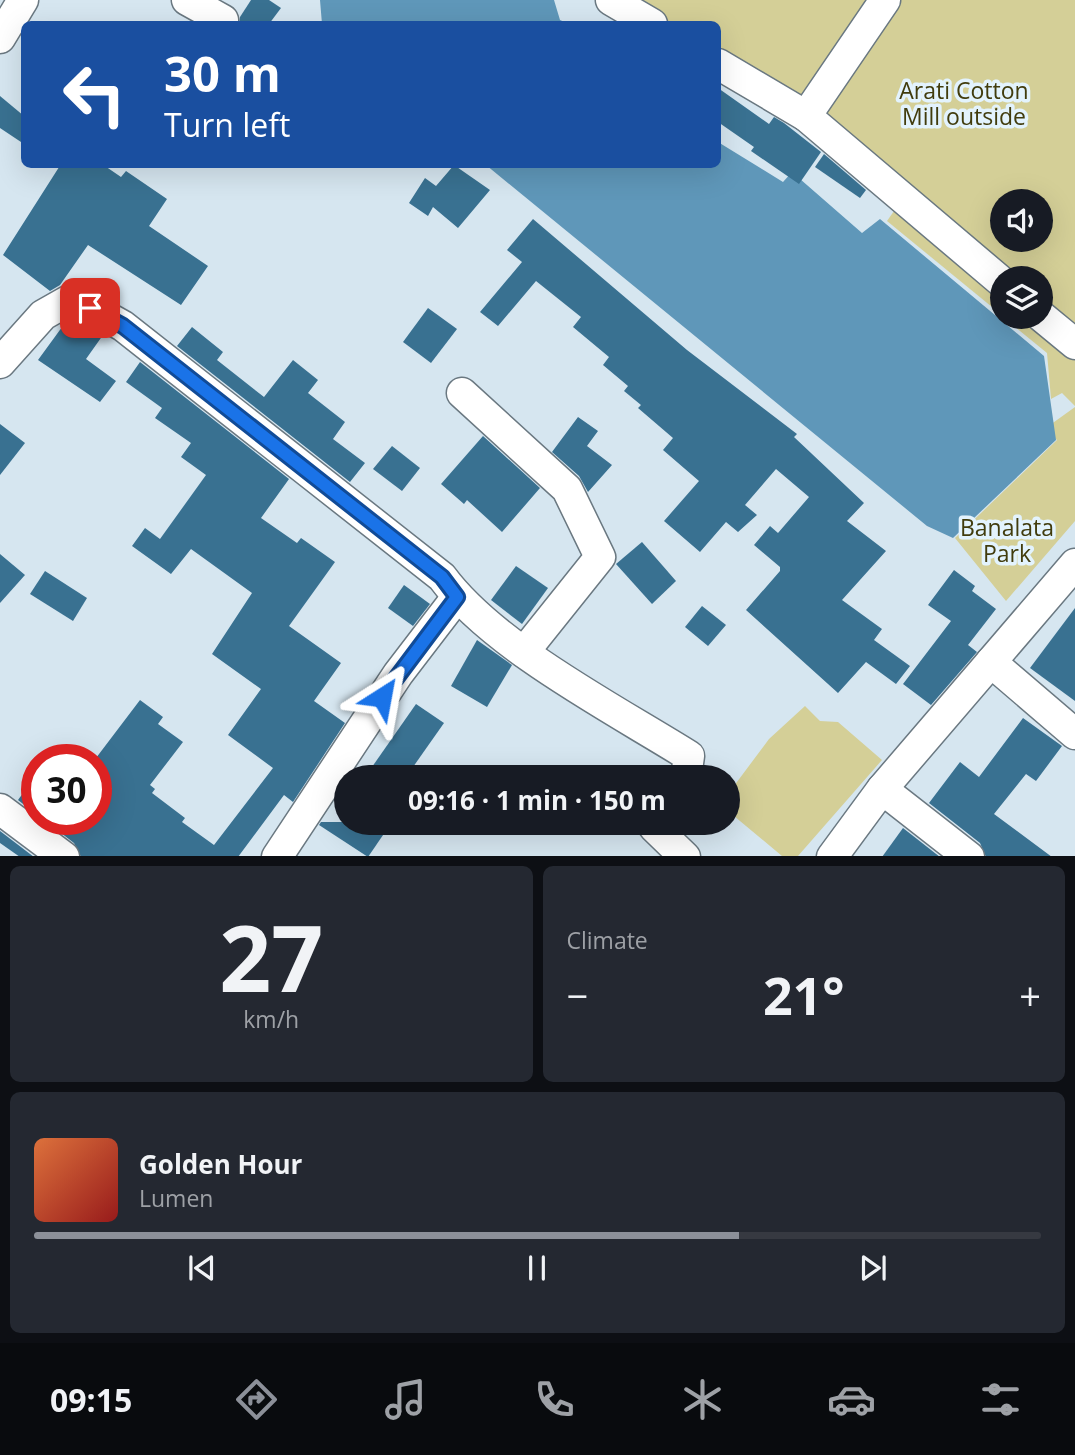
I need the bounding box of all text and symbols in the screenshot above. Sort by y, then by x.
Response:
text: 30 m [164,40,281,106]
icon: left [49,49,140,140]
park label: Arati Cotton Mill outside [899,74,1029,132]
text: Turn left [164,103,290,146]
map controls [990,189,1053,329]
button: sound [990,189,1053,252]
button: layers [990,266,1053,329]
pin [60,278,120,338]
icon: arrive [71,289,109,327]
park label: Banalata Park [960,511,1054,569]
position arrow [345,660,419,734]
speed limit sign: 30 [21,744,112,835]
text: 09:16 · 1 min · 150 m [408,782,666,818]
text: 27 [219,895,323,1019]
text: Climate [567,924,648,956]
text: 21° [763,959,845,1030]
text: − [567,969,588,1021]
text: + [1019,969,1041,1021]
text: km/h [243,1003,299,1035]
text: Golden Hour [139,1146,302,1182]
text: Lumen [139,1182,213,1214]
icon: previous [183,1249,221,1287]
icon: pause [518,1249,556,1287]
icon: next [854,1249,892,1287]
icon: directions [232,1375,281,1424]
icon: music [381,1375,430,1424]
icon: phone [530,1375,579,1424]
icon: climate [678,1375,727,1424]
icon: car [827,1375,876,1424]
icon: filters [976,1375,1025,1424]
text: 09:15 [50,1378,132,1421]

